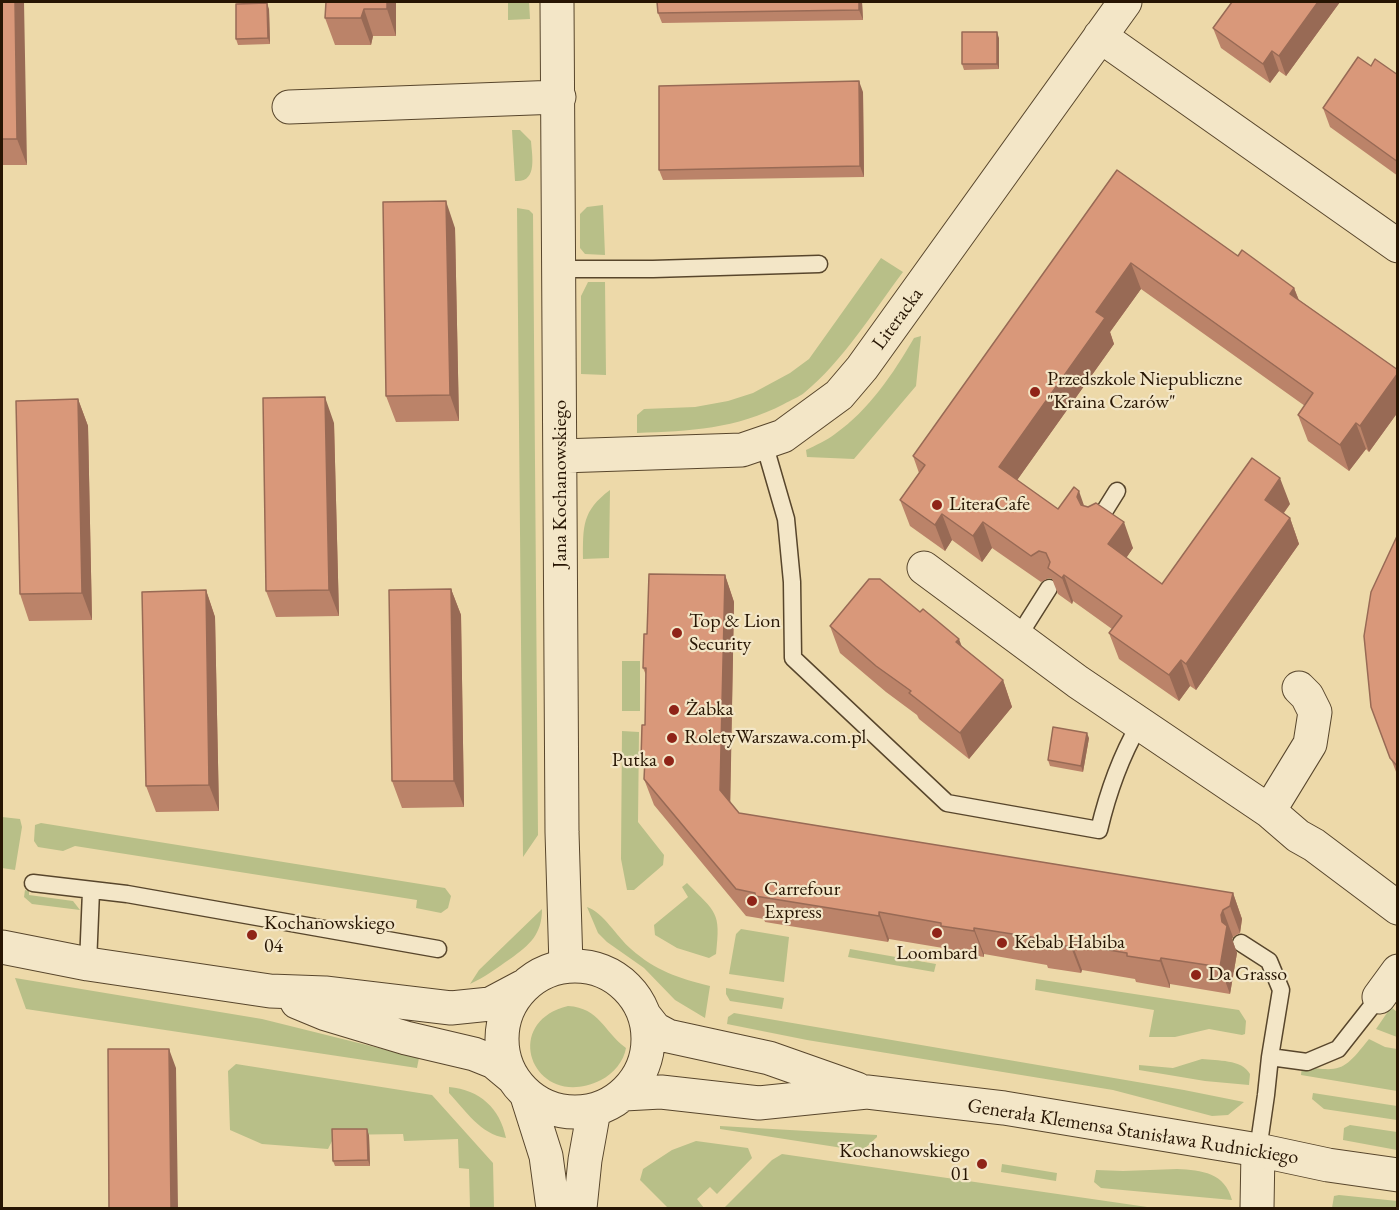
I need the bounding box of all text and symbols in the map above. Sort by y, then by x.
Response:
street label: Literacka [867,283,929,355]
place label: Przedszkole Niepubliczne "Kraina Czarów" [1047,368,1242,415]
marker: Przedszkole Niepubliczne "Kraina Czarów" [1028,385,1042,399]
street label: Jana Kochanowskiego [549,400,573,568]
place label: LiteraCafe [949,493,1030,517]
marker: LiteraCafe [930,498,944,512]
place label: Top & Lion Security [689,610,781,657]
marker: Top & Lion Security [670,626,684,640]
place label: Żabka [686,698,733,722]
marker: Żabka [667,703,681,717]
place label: RoletyWarszawa.com.pl [684,726,866,750]
marker: RoletyWarszawa.com.pl [665,731,679,745]
place label: Putka [612,749,657,773]
marker: Putka [662,754,676,768]
place label: Carrefour Express [764,878,840,925]
marker: Carrefour Express [745,894,759,908]
place label: Kochanowskiego 04 [264,912,395,959]
marker: Loombard [930,926,944,940]
marker: Kochanowskiego 04 [245,928,259,942]
place label: Kebab Habiba [1014,931,1125,955]
marker: Kebab Habiba [995,936,1009,950]
place label: Loombard [896,942,978,966]
place label: Da Grasso [1208,963,1287,987]
marker: Da Grasso [1189,968,1203,982]
street label: Generała Klemensa Stanisława Rudnickiego [966,1094,1300,1170]
place label: Kochanowskiego 01 [839,1140,970,1187]
marker: Kochanowskiego 01 [975,1157,989,1171]

